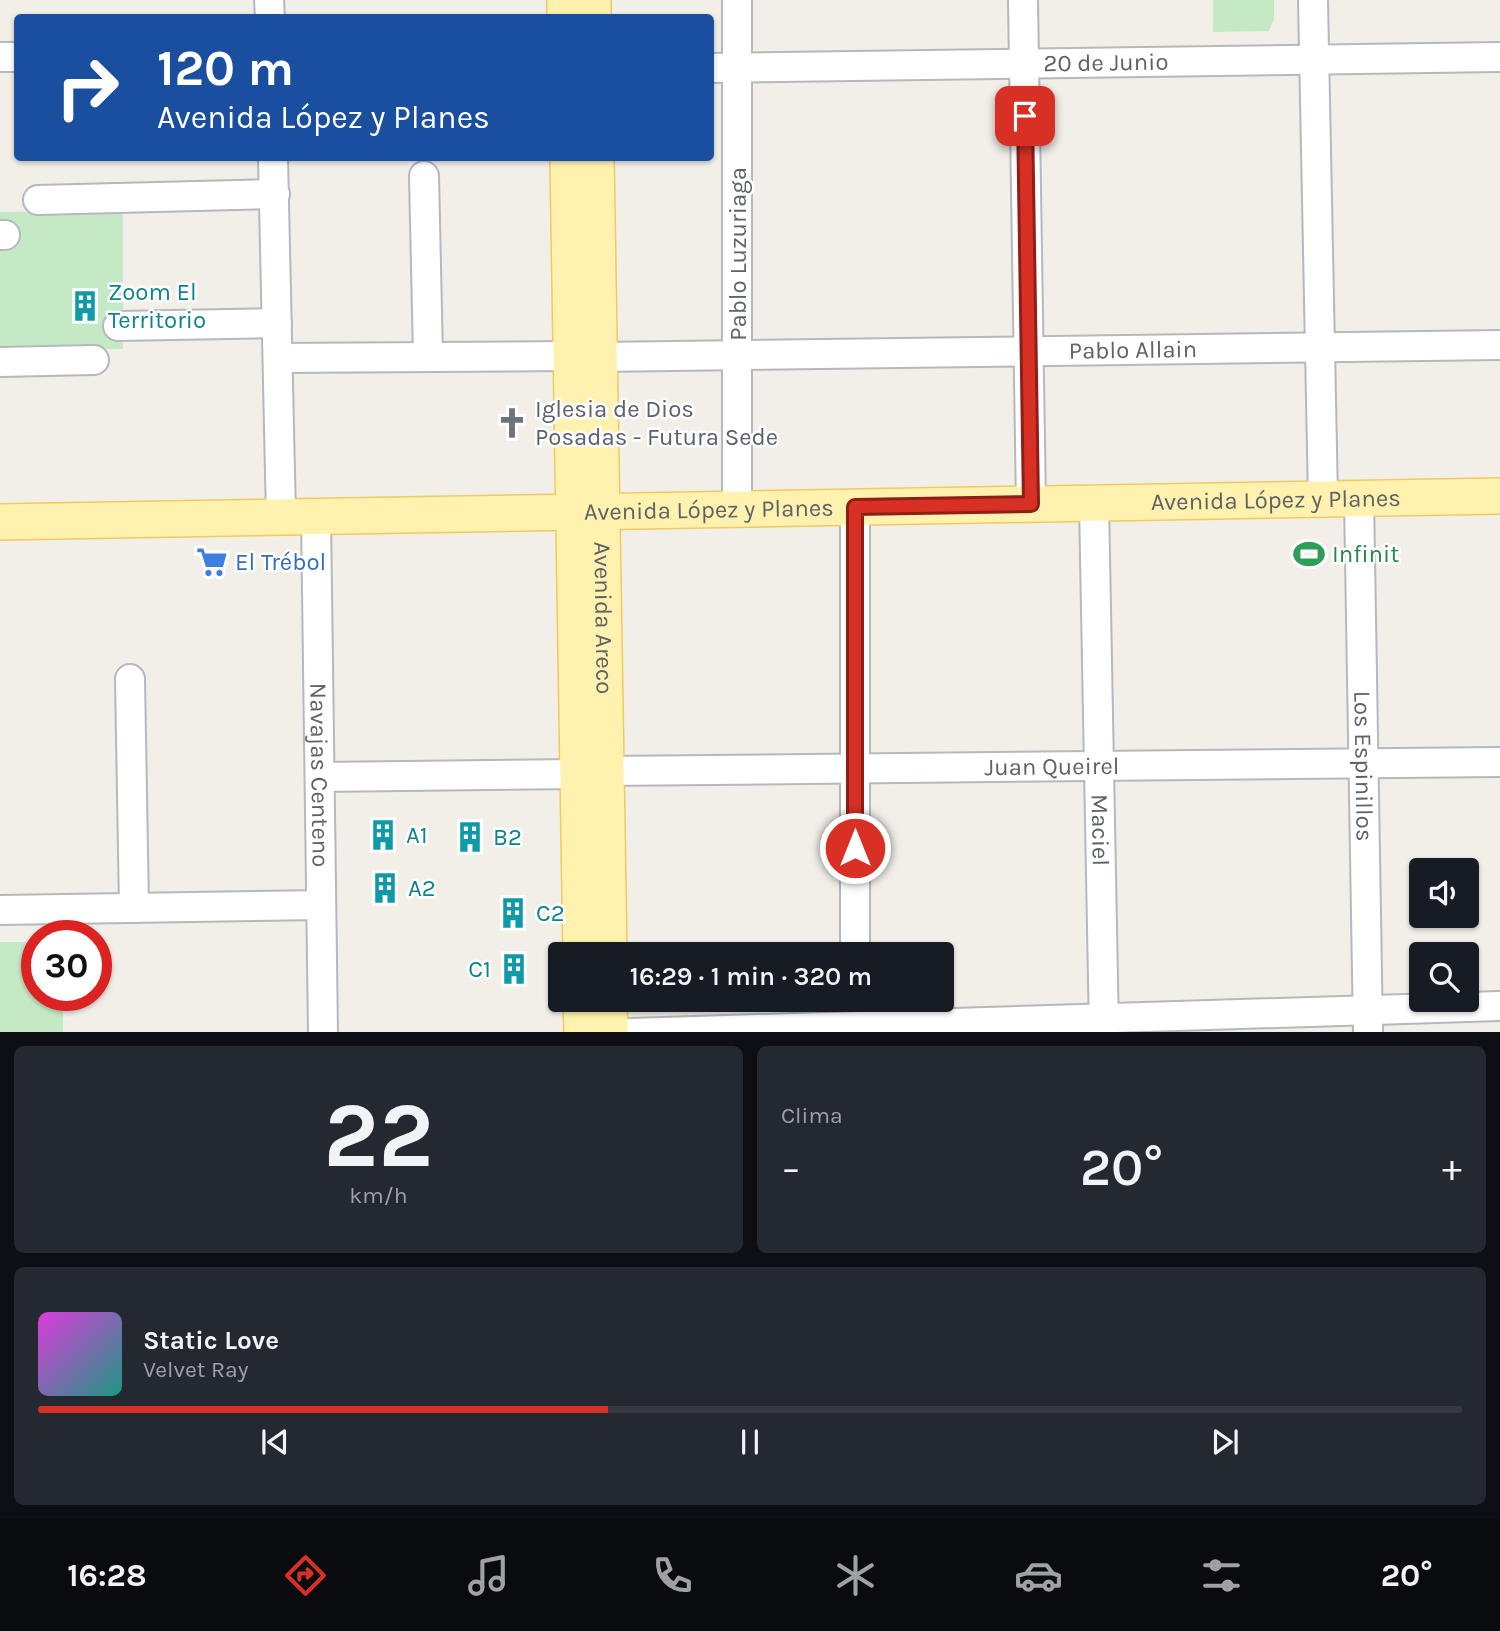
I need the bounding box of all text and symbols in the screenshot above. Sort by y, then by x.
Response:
text: 120 m [157,40,294,97]
icon: right [42,42,133,133]
street label: 20 de Junio [1043,48,1169,77]
pin [995,86,1055,146]
icon: arrive [1006,97,1044,135]
text: Avenida López y Planes [157,99,490,136]
street label: Pablo Luzuriaga [724,167,752,341]
place label: Zoom El Territorio [108,278,206,334]
building icon: Zoom El Territorio [68,289,102,323]
street label: Pablo Allain [1069,335,1197,365]
place label: Iglesia de Dios Posadas - Futura Sede [535,395,778,451]
church icon: Iglesia de Dios Posadas - Futura Sede [495,406,529,440]
street label: Avenida López y Planes [1151,484,1401,516]
street label: Avenida López y Planes [584,494,834,526]
sports icon: Infinit [1292,537,1326,571]
place label: Infinit [1332,540,1399,568]
street label: Avenida Areco [588,541,619,695]
supermarket icon: El Trébol [195,545,229,579]
place label: El Trébol [235,548,326,576]
street label: Navajas Centeno [304,683,335,867]
street label: Los Espinillos [1348,690,1379,842]
street label: Juan Queirel [984,752,1120,781]
street label: Maciel [1085,794,1115,866]
position arrow [818,811,892,885]
building icon: A1 [366,818,400,852]
building icon: B2 [453,820,487,854]
place label: A1 [406,821,428,849]
place label: B2 [493,823,522,851]
map controls [1409,858,1479,1012]
button: sound [1409,858,1479,928]
building icon: A2 [368,871,402,905]
place label: A2 [408,874,436,902]
building icon: C2 [496,896,530,930]
place label: C2 [536,899,565,927]
speed limit sign: 30 [21,920,112,1011]
button: search [1409,942,1479,1012]
building icon: C1 [497,952,531,986]
place label: C1 [468,955,491,983]
text: 16:29 · 1 min · 320 m [630,961,872,992]
text: 22 [323,1083,434,1189]
text: Clima [781,1102,843,1129]
text: 20° [1080,1137,1163,1198]
text: − [781,1146,801,1191]
text: + [1442,1146,1462,1191]
text: km/h [349,1182,408,1209]
text: Static Love [143,1325,279,1356]
text: Velvet Ray [143,1356,248,1383]
icon: previous [256,1423,294,1461]
icon: pause [731,1423,769,1461]
icon: next [1206,1423,1244,1461]
icon: directions [281,1551,330,1600]
icon: music [464,1551,513,1600]
icon: phone [648,1551,697,1600]
icon: climate [831,1551,880,1600]
icon: car [1014,1551,1063,1600]
icon: filters [1197,1551,1246,1600]
text: 16:28 [67,1557,147,1594]
text: 20° [1381,1557,1433,1594]

